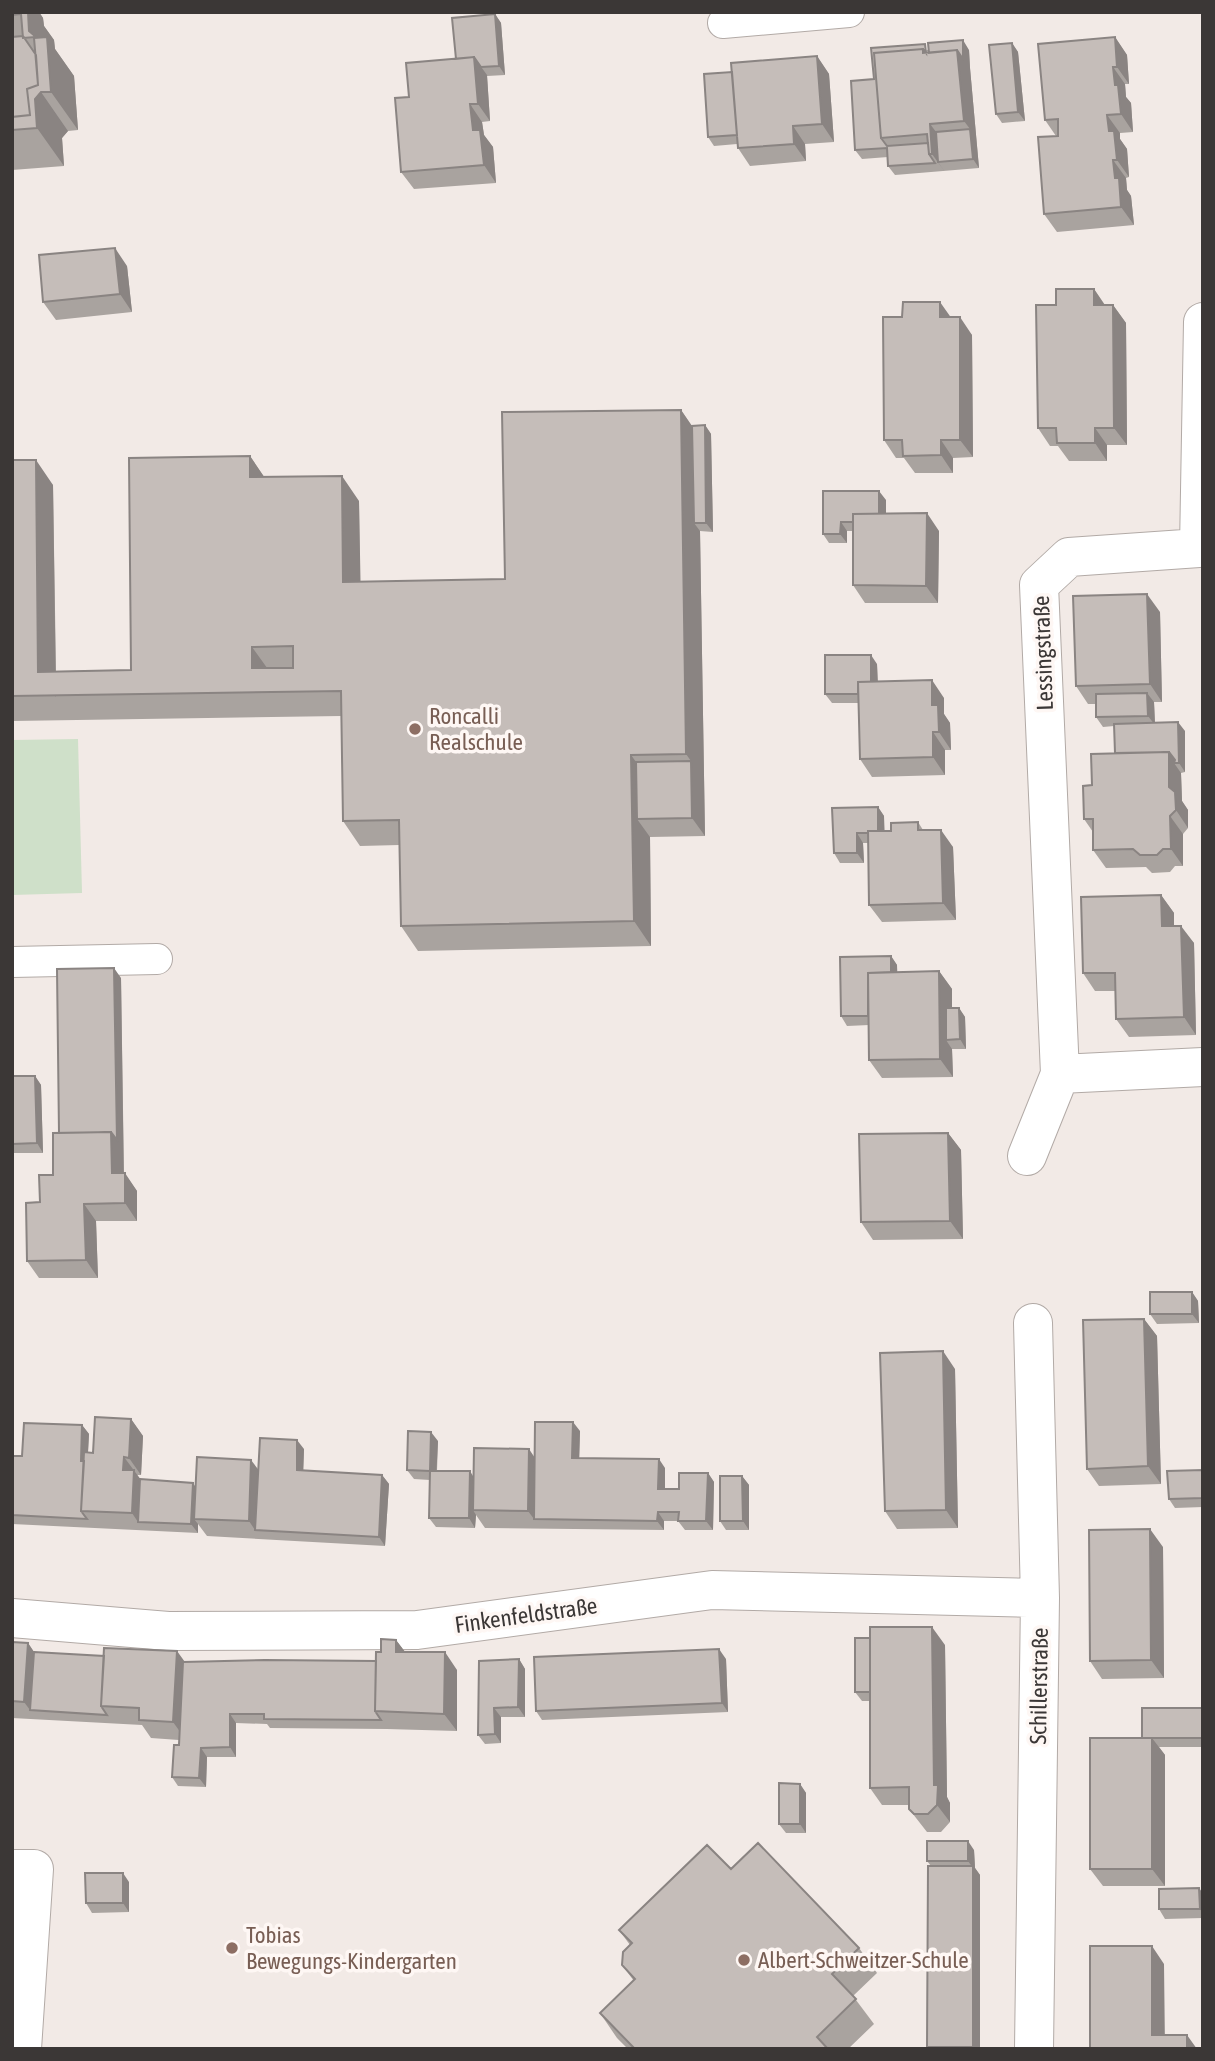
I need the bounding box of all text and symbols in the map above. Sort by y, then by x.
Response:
street label: Lessingstraße [1028,595,1058,711]
place label: Roncalli Realschule [429,703,523,755]
marker: Roncalli Realschule [407,721,423,737]
street label: Finkenfeldstraße [453,1592,599,1638]
street label: Schillerstraße [1025,1627,1053,1745]
place label: Tobias Bewegungs-Kindergarten [246,1922,457,1974]
marker: Tobias Bewegungs-Kindergarten [224,1940,240,1956]
place label: Albert-Schweitzer-Schule [758,1947,969,1973]
marker: Albert-Schweitzer-Schule [736,1952,752,1968]

